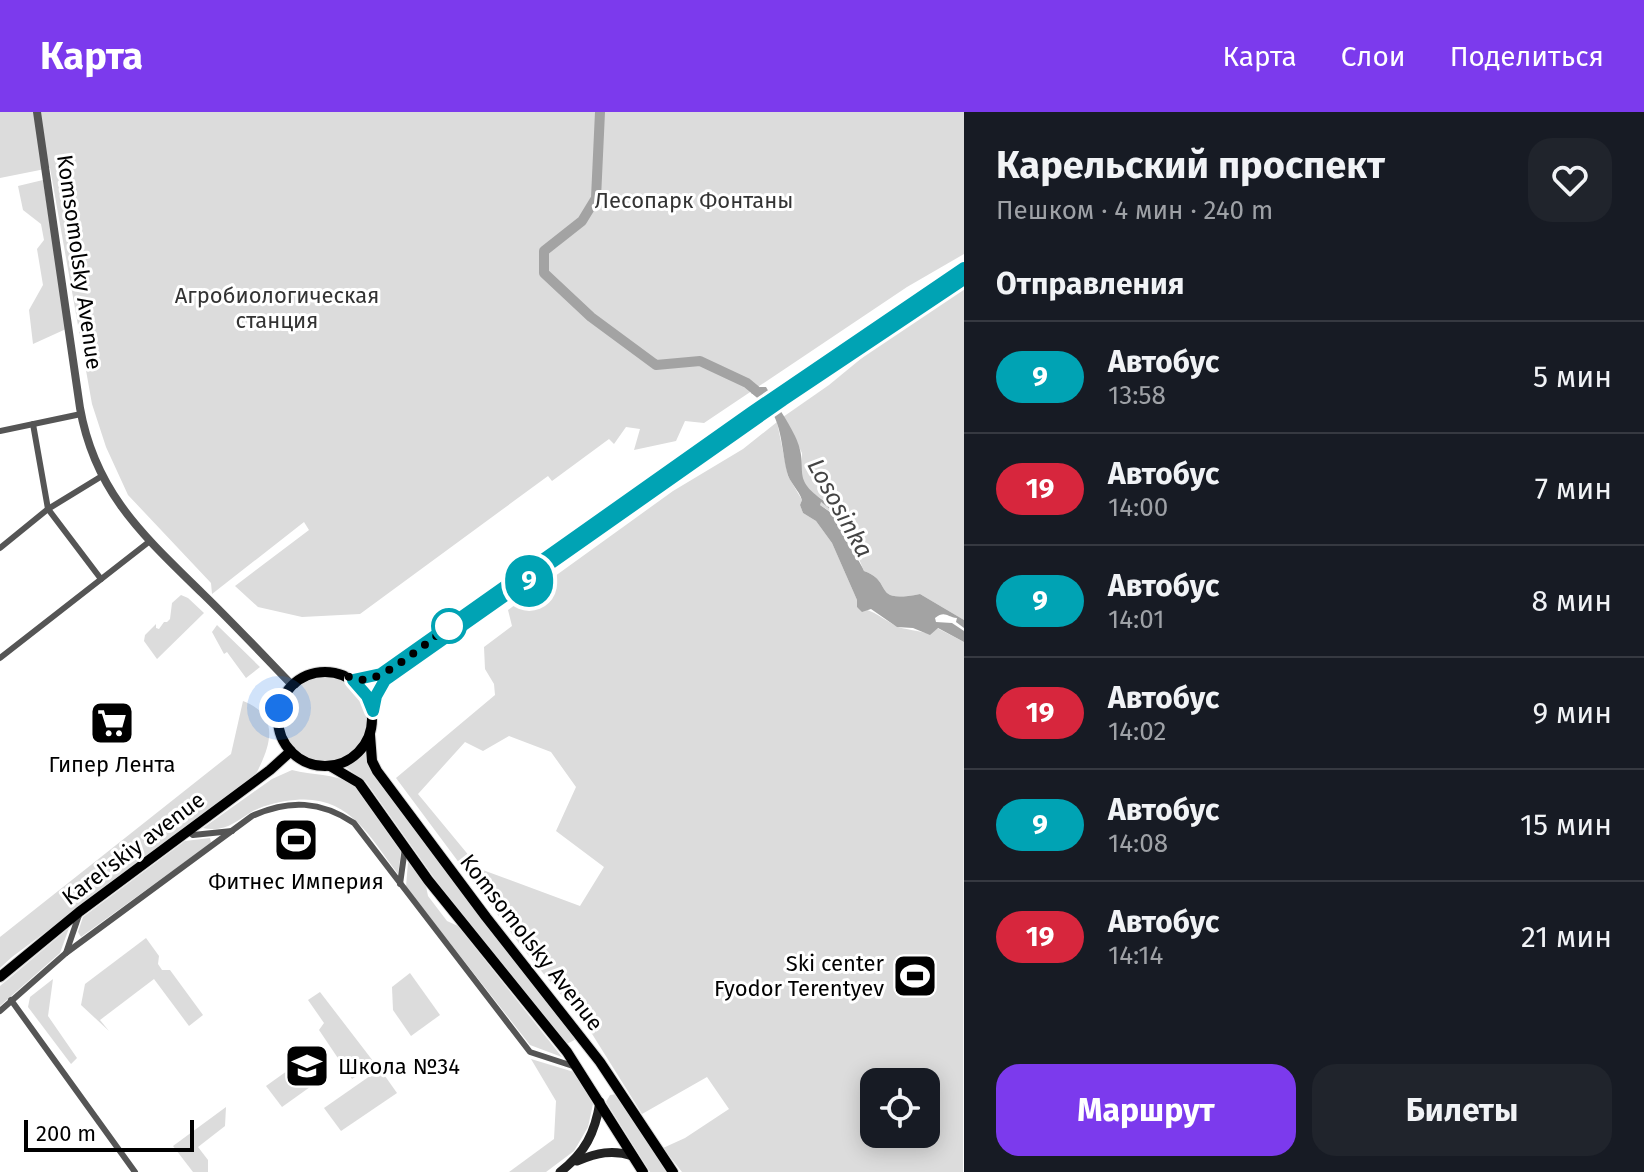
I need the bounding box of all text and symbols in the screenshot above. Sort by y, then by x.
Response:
text: Карта [40,33,143,79]
text: Карта [1222,40,1297,73]
text: Слои [1341,40,1406,73]
text: Поделиться [1450,40,1604,73]
button: heart [1528,138,1612,222]
text: Карельский проспект [996,142,1385,188]
street label: Komsomolsky Avenue [51,153,108,371]
park label: Лесопарк Фонтаны [595,187,793,214]
text: Пешком · 4 мин · 240 m [996,195,1273,226]
text: Отправления [996,266,1185,302]
park label: Агробиологическая станция [175,282,379,334]
text: Автобус [1108,344,1219,380]
text: 5 мин [1533,359,1612,395]
text: 9 [1032,360,1048,393]
text: 13:58 [1108,380,1166,411]
water label: Lososinka [801,454,879,562]
text: Автобус [1108,456,1219,492]
text: 7 мин [1535,471,1612,507]
text: 19 [1026,472,1054,505]
text: 14:00 [1108,492,1168,523]
line badge: 9 [503,555,555,607]
text: 9 [521,564,537,597]
text: Автобус [1108,568,1219,604]
text: 8 мин [1532,583,1612,619]
text: 9 [1032,584,1048,617]
text: 14:01 [1108,604,1164,635]
unlabelled marker [432,609,466,643]
text: Автобус [1108,680,1219,716]
your location [259,688,299,728]
text: 9 мин [1532,695,1612,731]
text: 19 [1026,696,1054,729]
supermarket icon: Гипер Лента [88,699,136,747]
text: 14:02 [1108,716,1166,747]
place label: Гипер Лента [48,751,176,778]
street label: Karel'skiy avenue [57,786,210,911]
text: Автобус [1108,792,1219,828]
text: 15 мин [1520,807,1612,843]
text: 9 [1032,808,1048,841]
sports icon: Фитнес Империя [272,816,320,864]
text: 14:08 [1108,828,1168,859]
street label: Komsomolsky Avenue [454,849,609,1036]
place label: Фитнес Империя [208,868,384,895]
text: Автобус [1108,904,1219,940]
text: 21 мин [1521,919,1612,955]
text: 19 [1026,920,1054,953]
text: 14:14 [1108,940,1163,971]
place label: Ski center Fyodor Terentyev [714,950,885,1002]
sports icon: Ski center Fyodor Terentyev [891,952,939,1000]
school or university icon: Школа №34 [283,1042,331,1090]
place label: Школа №34 [338,1053,460,1080]
button: Маршрут [996,1064,1296,1156]
button: Билеты [1312,1064,1612,1156]
map controls [860,1068,940,1148]
button: locate [860,1068,940,1148]
scale bar [24,1116,194,1152]
text: 200 m [36,1120,96,1147]

